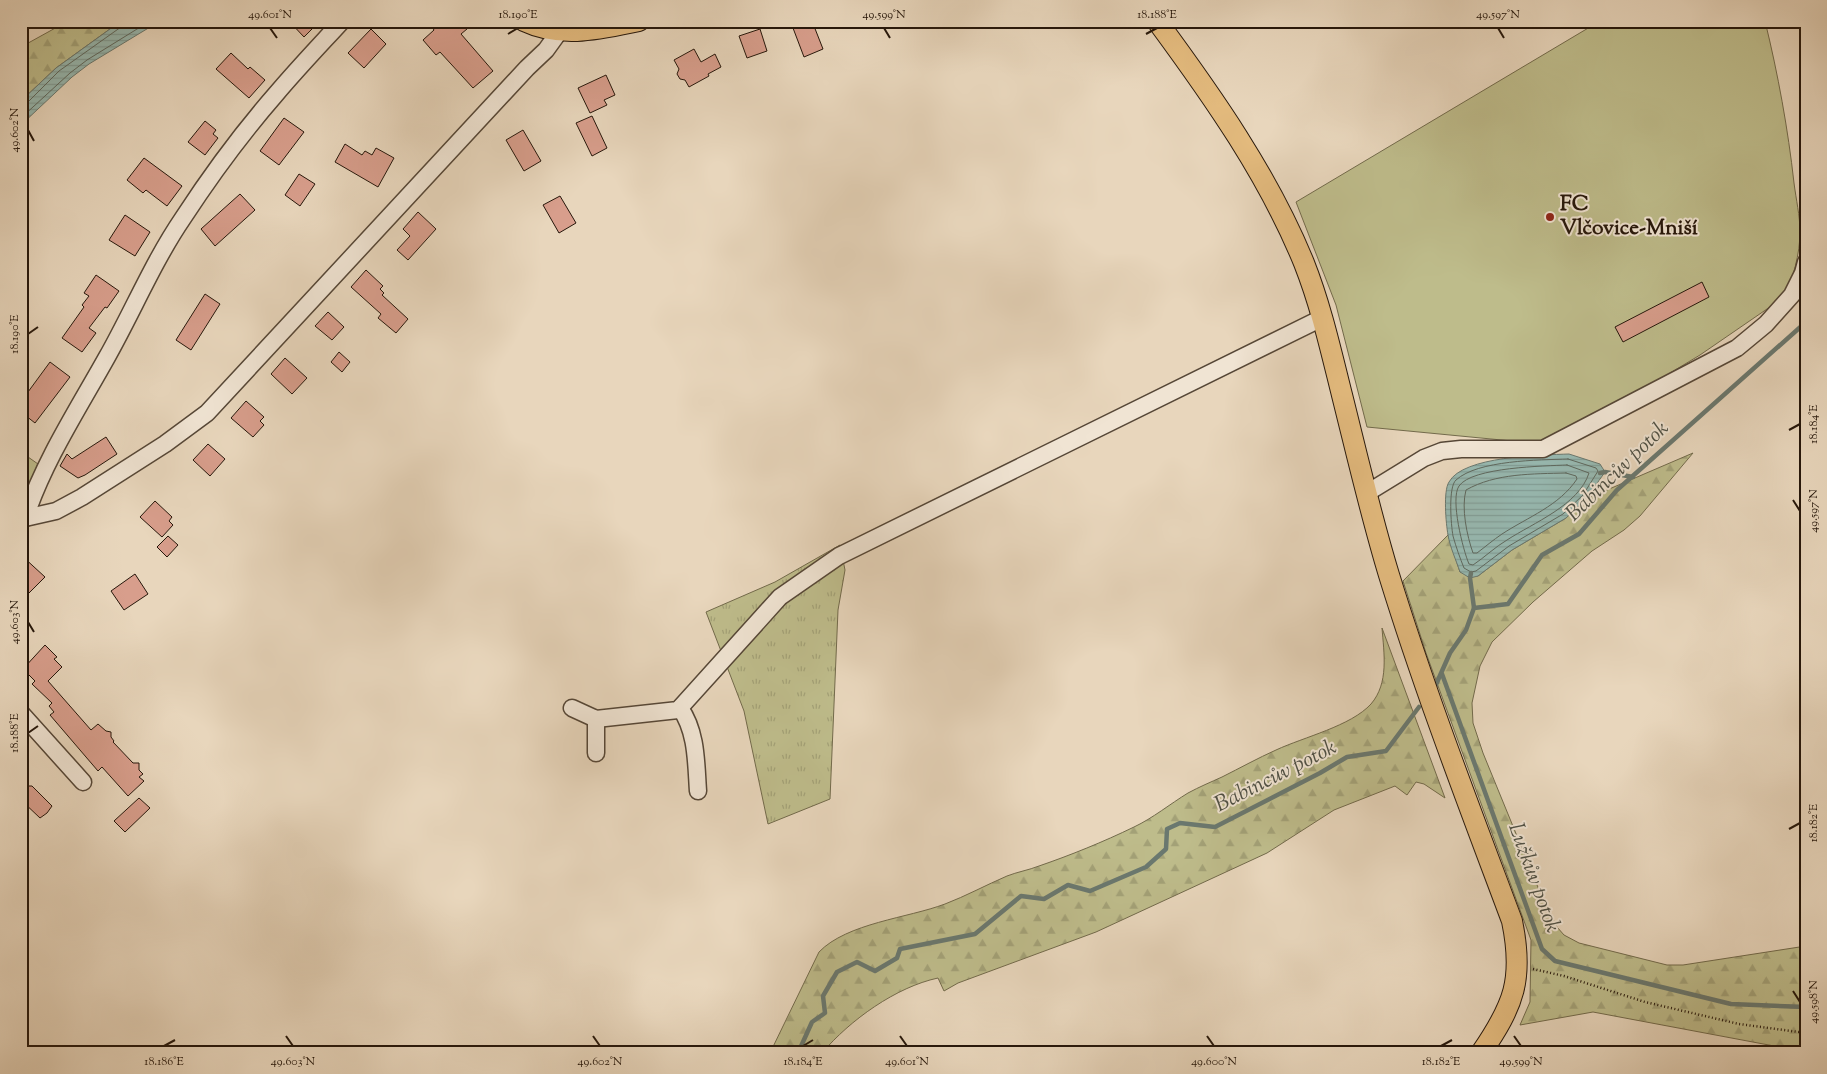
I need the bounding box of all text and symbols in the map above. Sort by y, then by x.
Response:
text: 49.601°N [248,6,292,24]
text: 18.190°E [498,6,538,24]
text: 49.599°N [862,6,906,24]
text: 18.188°E [1137,6,1177,24]
text: 49.597°N [1476,6,1520,24]
text: 49.602°N [6,107,24,152]
place label: FC Vlčovice-Mniší [1560,190,1698,244]
marker: FC Vlčovice-Mniší [1544,211,1556,223]
text: 18.190°E [6,314,24,354]
text: 18.184°E [1805,404,1823,444]
water label: Babincův potok [1559,414,1677,530]
text: 49.597°N [1805,489,1823,533]
text: 49.603°N [6,599,24,644]
text: 18.188°E [6,713,24,753]
water label: Babincův potok [1209,733,1343,821]
text: 18.182°E [1805,803,1823,842]
water label: Lužkův potok [1498,819,1568,937]
text: 49.598°N [1805,980,1823,1024]
text: 18.186°E [144,1053,184,1071]
text: 49.603°N [271,1053,316,1071]
text: 49.602°N [578,1053,623,1071]
text: 18.184°E [783,1053,823,1071]
text: 49.601°N [885,1053,929,1071]
text: 49.600°N [1191,1053,1237,1071]
text: 18.182°E [1422,1053,1461,1071]
text: 49.599°N [1499,1053,1543,1071]

